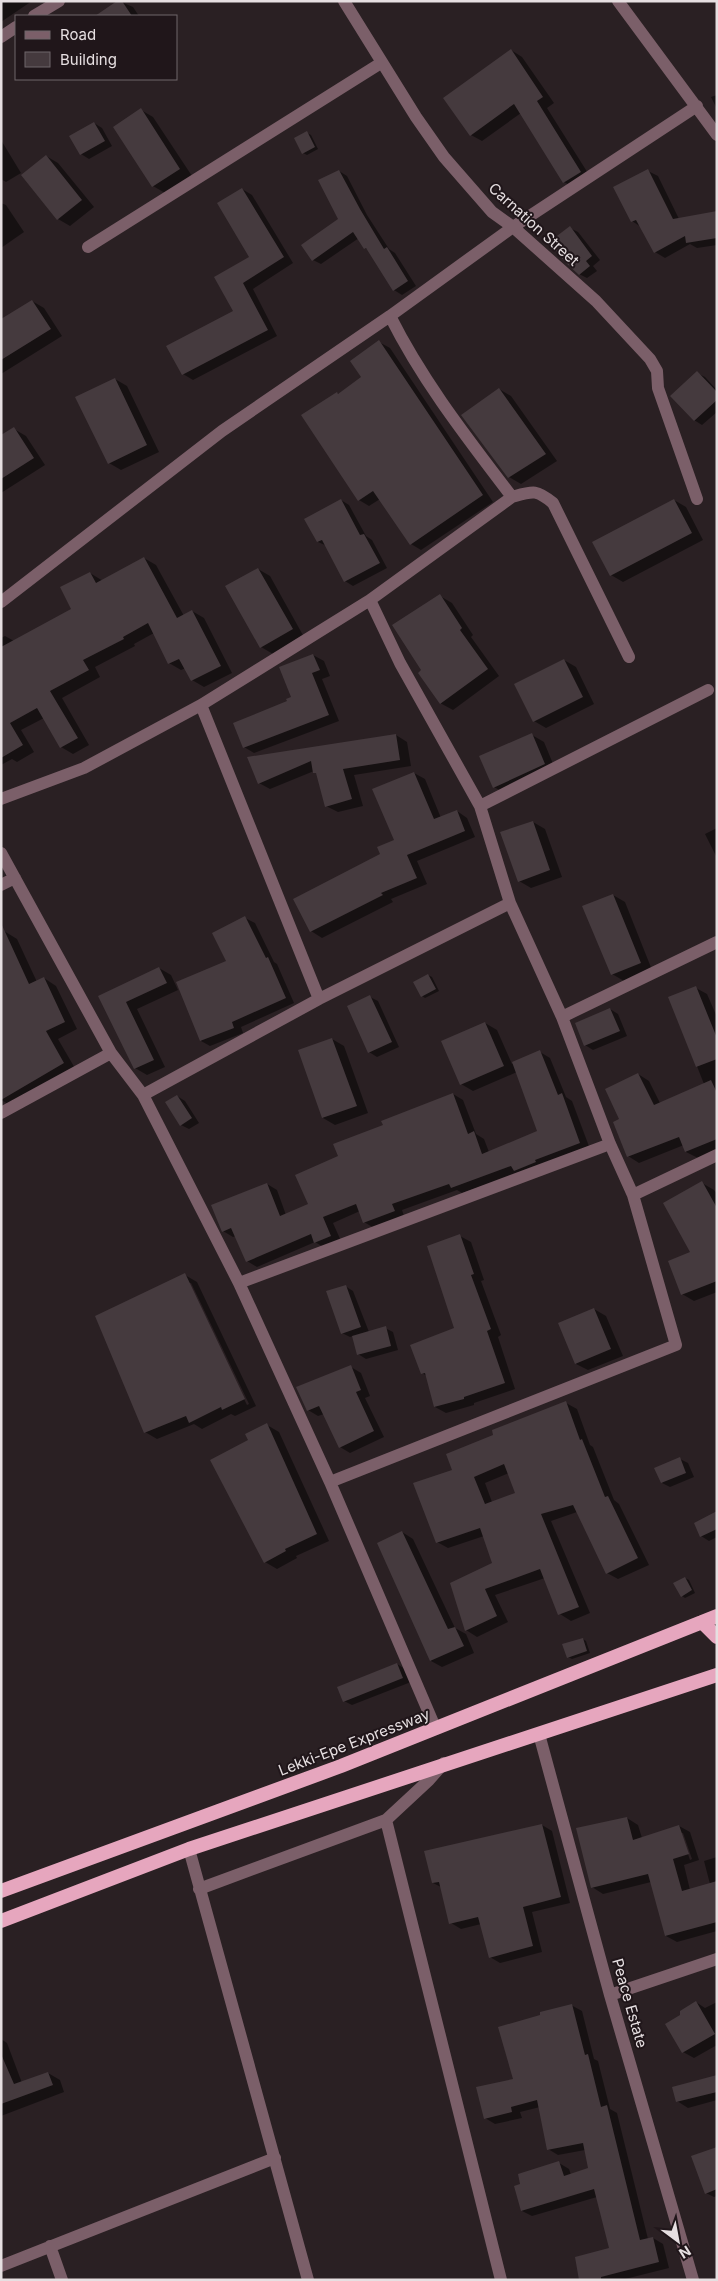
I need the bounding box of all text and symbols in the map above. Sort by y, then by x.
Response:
legend [15,15,178,80]
text: Road [60,25,96,44]
text: Building [60,50,117,69]
street label: Carnation Street [485,178,583,270]
street label: Lekki-Epe Expressway [276,1704,433,1780]
street label: Peace Estate [608,1956,652,2050]
north arrow [653,2216,703,2266]
text: N [676,2242,694,2262]

